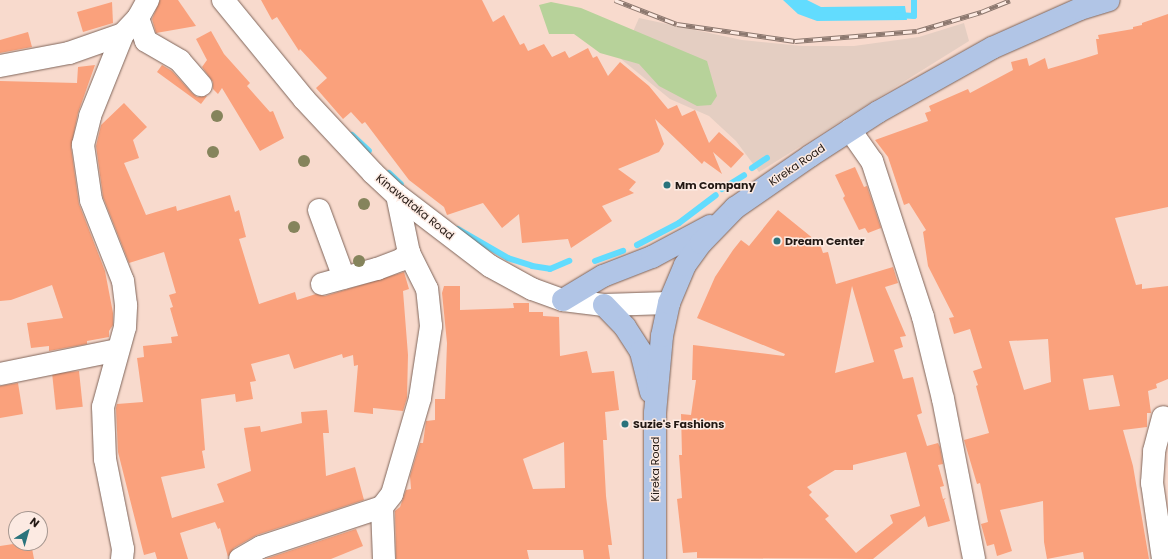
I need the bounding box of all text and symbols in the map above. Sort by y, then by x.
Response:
street label: Kireka Road [766,141,828,189]
street label: Kinawataka Road [373,172,457,242]
place label: Mm Company [675,178,755,192]
marker: Mm Company [662,180,672,190]
place label: Dream Center [785,234,864,248]
marker: Dream Center [772,236,782,246]
place label: Suzie's Fashions [633,417,724,431]
marker: Suzie's Fashions [620,419,630,429]
street label: Kireka Road [648,437,662,501]
north arrow [8,511,48,551]
text: N [26,513,43,531]

